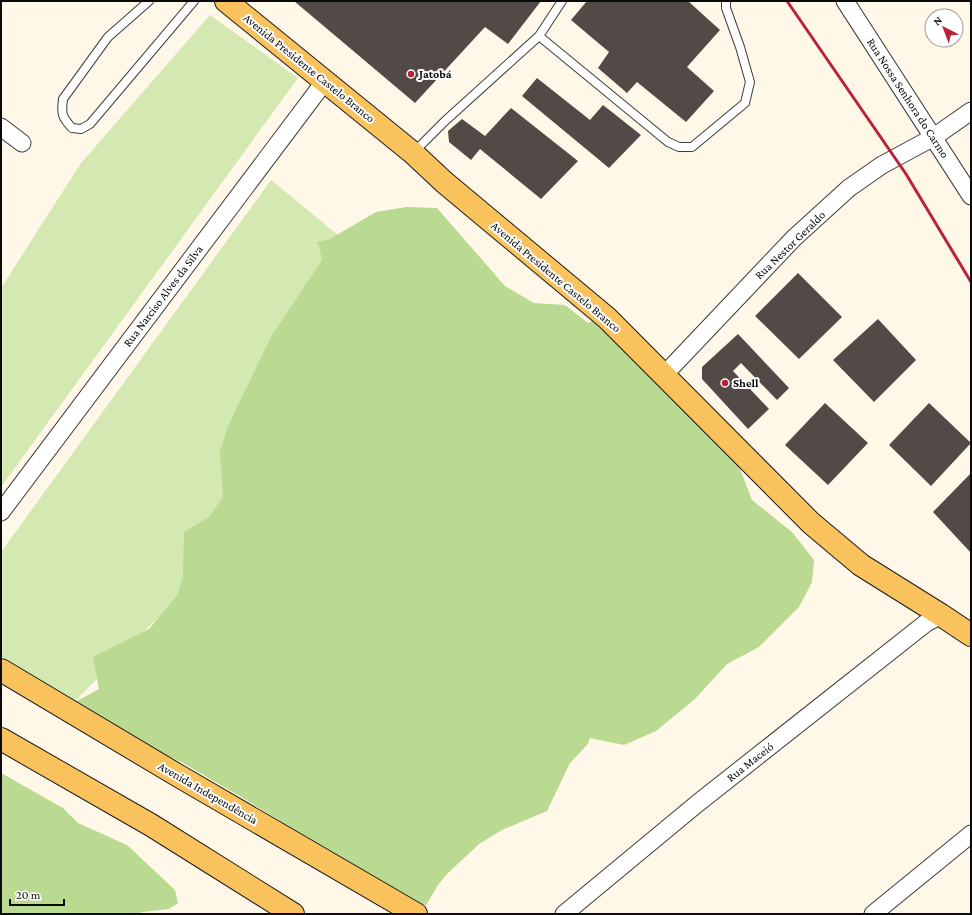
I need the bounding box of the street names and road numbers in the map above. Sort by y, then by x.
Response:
street label: Avenida Presidente Castelo Branco [241,11,377,125]
street label: Rua Nossa Senhora do Carmo [864,35,952,161]
street label: Rua Nestor Geraldo [752,208,828,282]
street label: Avenida Presidente Castelo Branco [488,219,624,335]
street label: Rua Narciso Alves da Silva [120,242,206,350]
street label: Rua Maceió [724,739,776,785]
street label: Avenida Independência [156,759,261,827]

